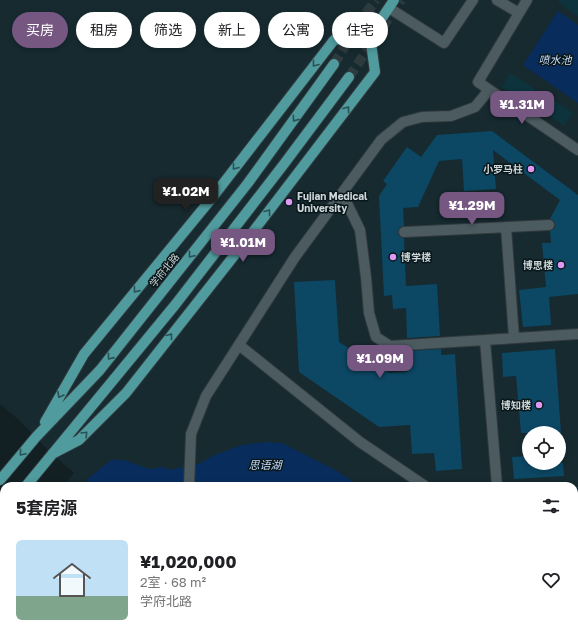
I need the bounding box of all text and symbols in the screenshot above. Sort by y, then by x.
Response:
chip: 买房 [12,12,68,48]
chip: 租房 [76,12,132,48]
chip: 筛选 [140,12,196,48]
chip: 新上 [204,12,260,48]
chip: 公寓 [268,12,324,48]
chip: 住宅 [332,12,388,48]
water label: 喷水池 [539,53,572,66]
one-way arrow [313,60,320,67]
pin: ¥1.31M [489,91,555,125]
text: ¥1.31M [499,96,545,112]
one-way arrow [342,106,349,113]
one-way arrow [293,115,300,122]
one-way arrow [233,163,240,170]
place label: 小罗马柱 [483,163,523,175]
marker: 小罗马柱 [526,164,536,174]
pin: ¥1.02M [153,178,219,212]
text: ¥1.02M [162,183,210,199]
place label: Fujian Medical University [297,190,368,214]
pin: ¥1.29M [439,192,505,226]
marker: Fujian Medical University [284,197,294,207]
text: ¥1.29M [448,197,496,213]
one-way arrow [263,209,271,216]
pin: ¥1.01M [210,229,276,263]
text: ¥1.01M [220,234,266,250]
street label: 学府北路 [147,251,181,289]
one-way arrow [188,251,195,258]
place label: 博学楼 [401,251,431,263]
marker: 博学楼 [388,252,398,262]
place label: 博思楼 [523,259,553,271]
marker: 博思楼 [556,260,566,270]
one-way arrow [134,286,141,293]
one-way arrow [166,334,173,341]
pin: ¥1.09M [347,345,413,379]
text: ¥1.09M [356,350,404,366]
one-way arrow [107,353,114,360]
one-way arrow [58,391,65,398]
place label: 博知楼 [501,399,531,411]
marker: 博知楼 [534,400,544,410]
map controls [522,426,566,470]
button: locate [522,426,566,470]
one-way arrow [80,431,88,439]
one-way arrow [20,449,27,456]
water label: 思语湖 [249,458,283,471]
icon: filters [540,495,562,517]
text: 5套房源 [16,497,77,518]
text: ¥1,020,000 [140,551,236,572]
icon: home [48,556,96,604]
icon: heart [540,569,562,591]
text: 2室 · 68 m² [140,574,206,590]
text: 学府北路 [140,593,192,609]

